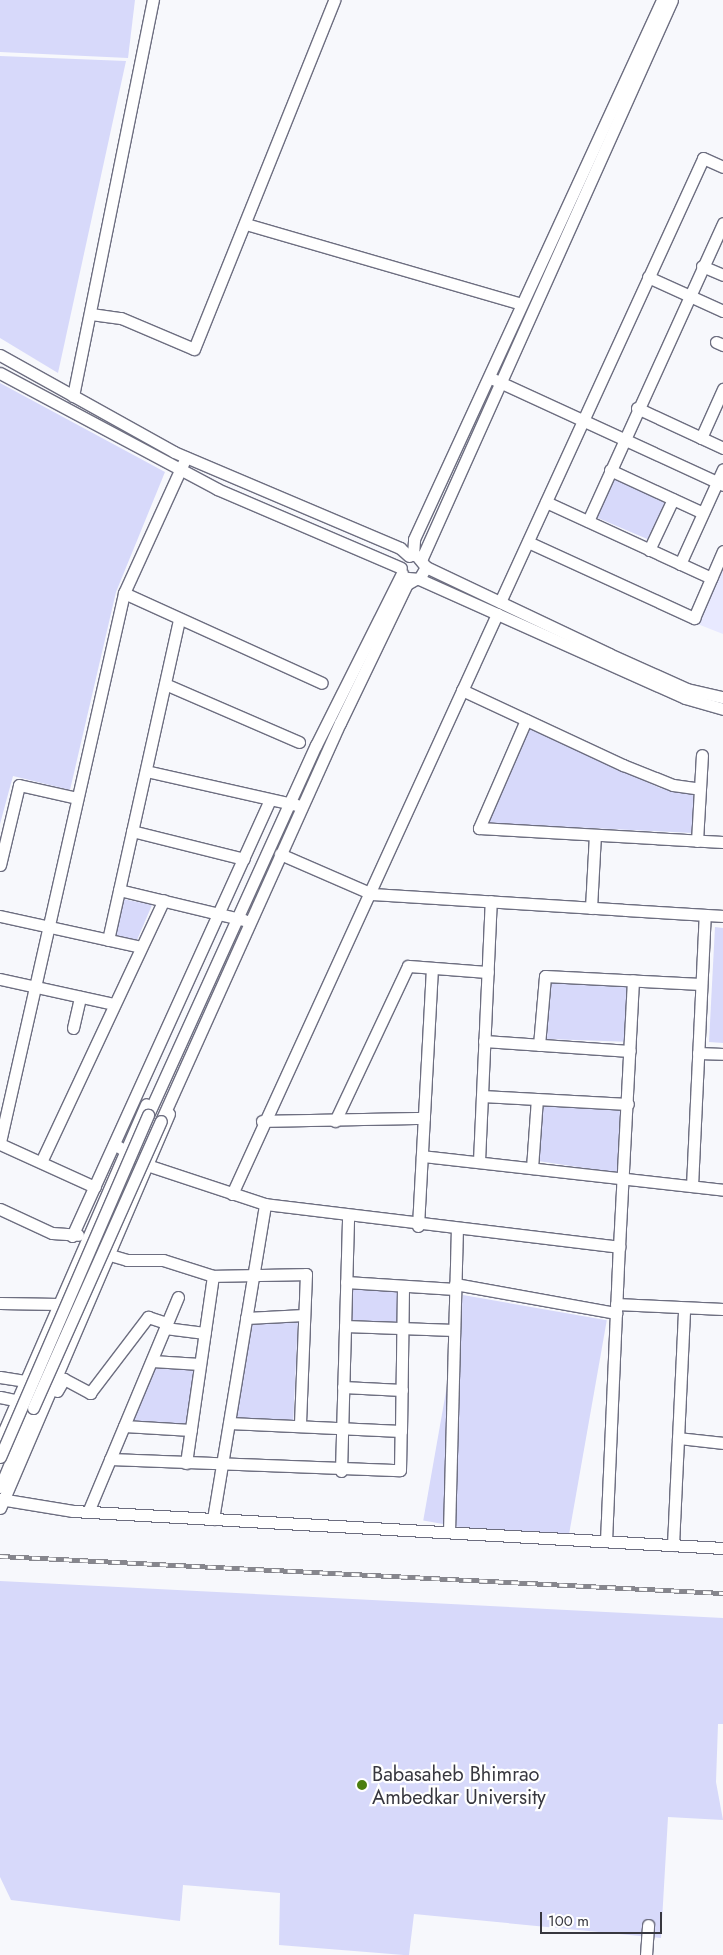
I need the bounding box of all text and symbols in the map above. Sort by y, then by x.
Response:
place label: Babasaheb Bhimrao Ambedkar University [372,1762,546,1809]
marker: Babasaheb Bhimrao Ambedkar University [356,1779,368,1791]
scale bar [543,1902,666,1934]
text: 100 m [548,1910,589,1932]

